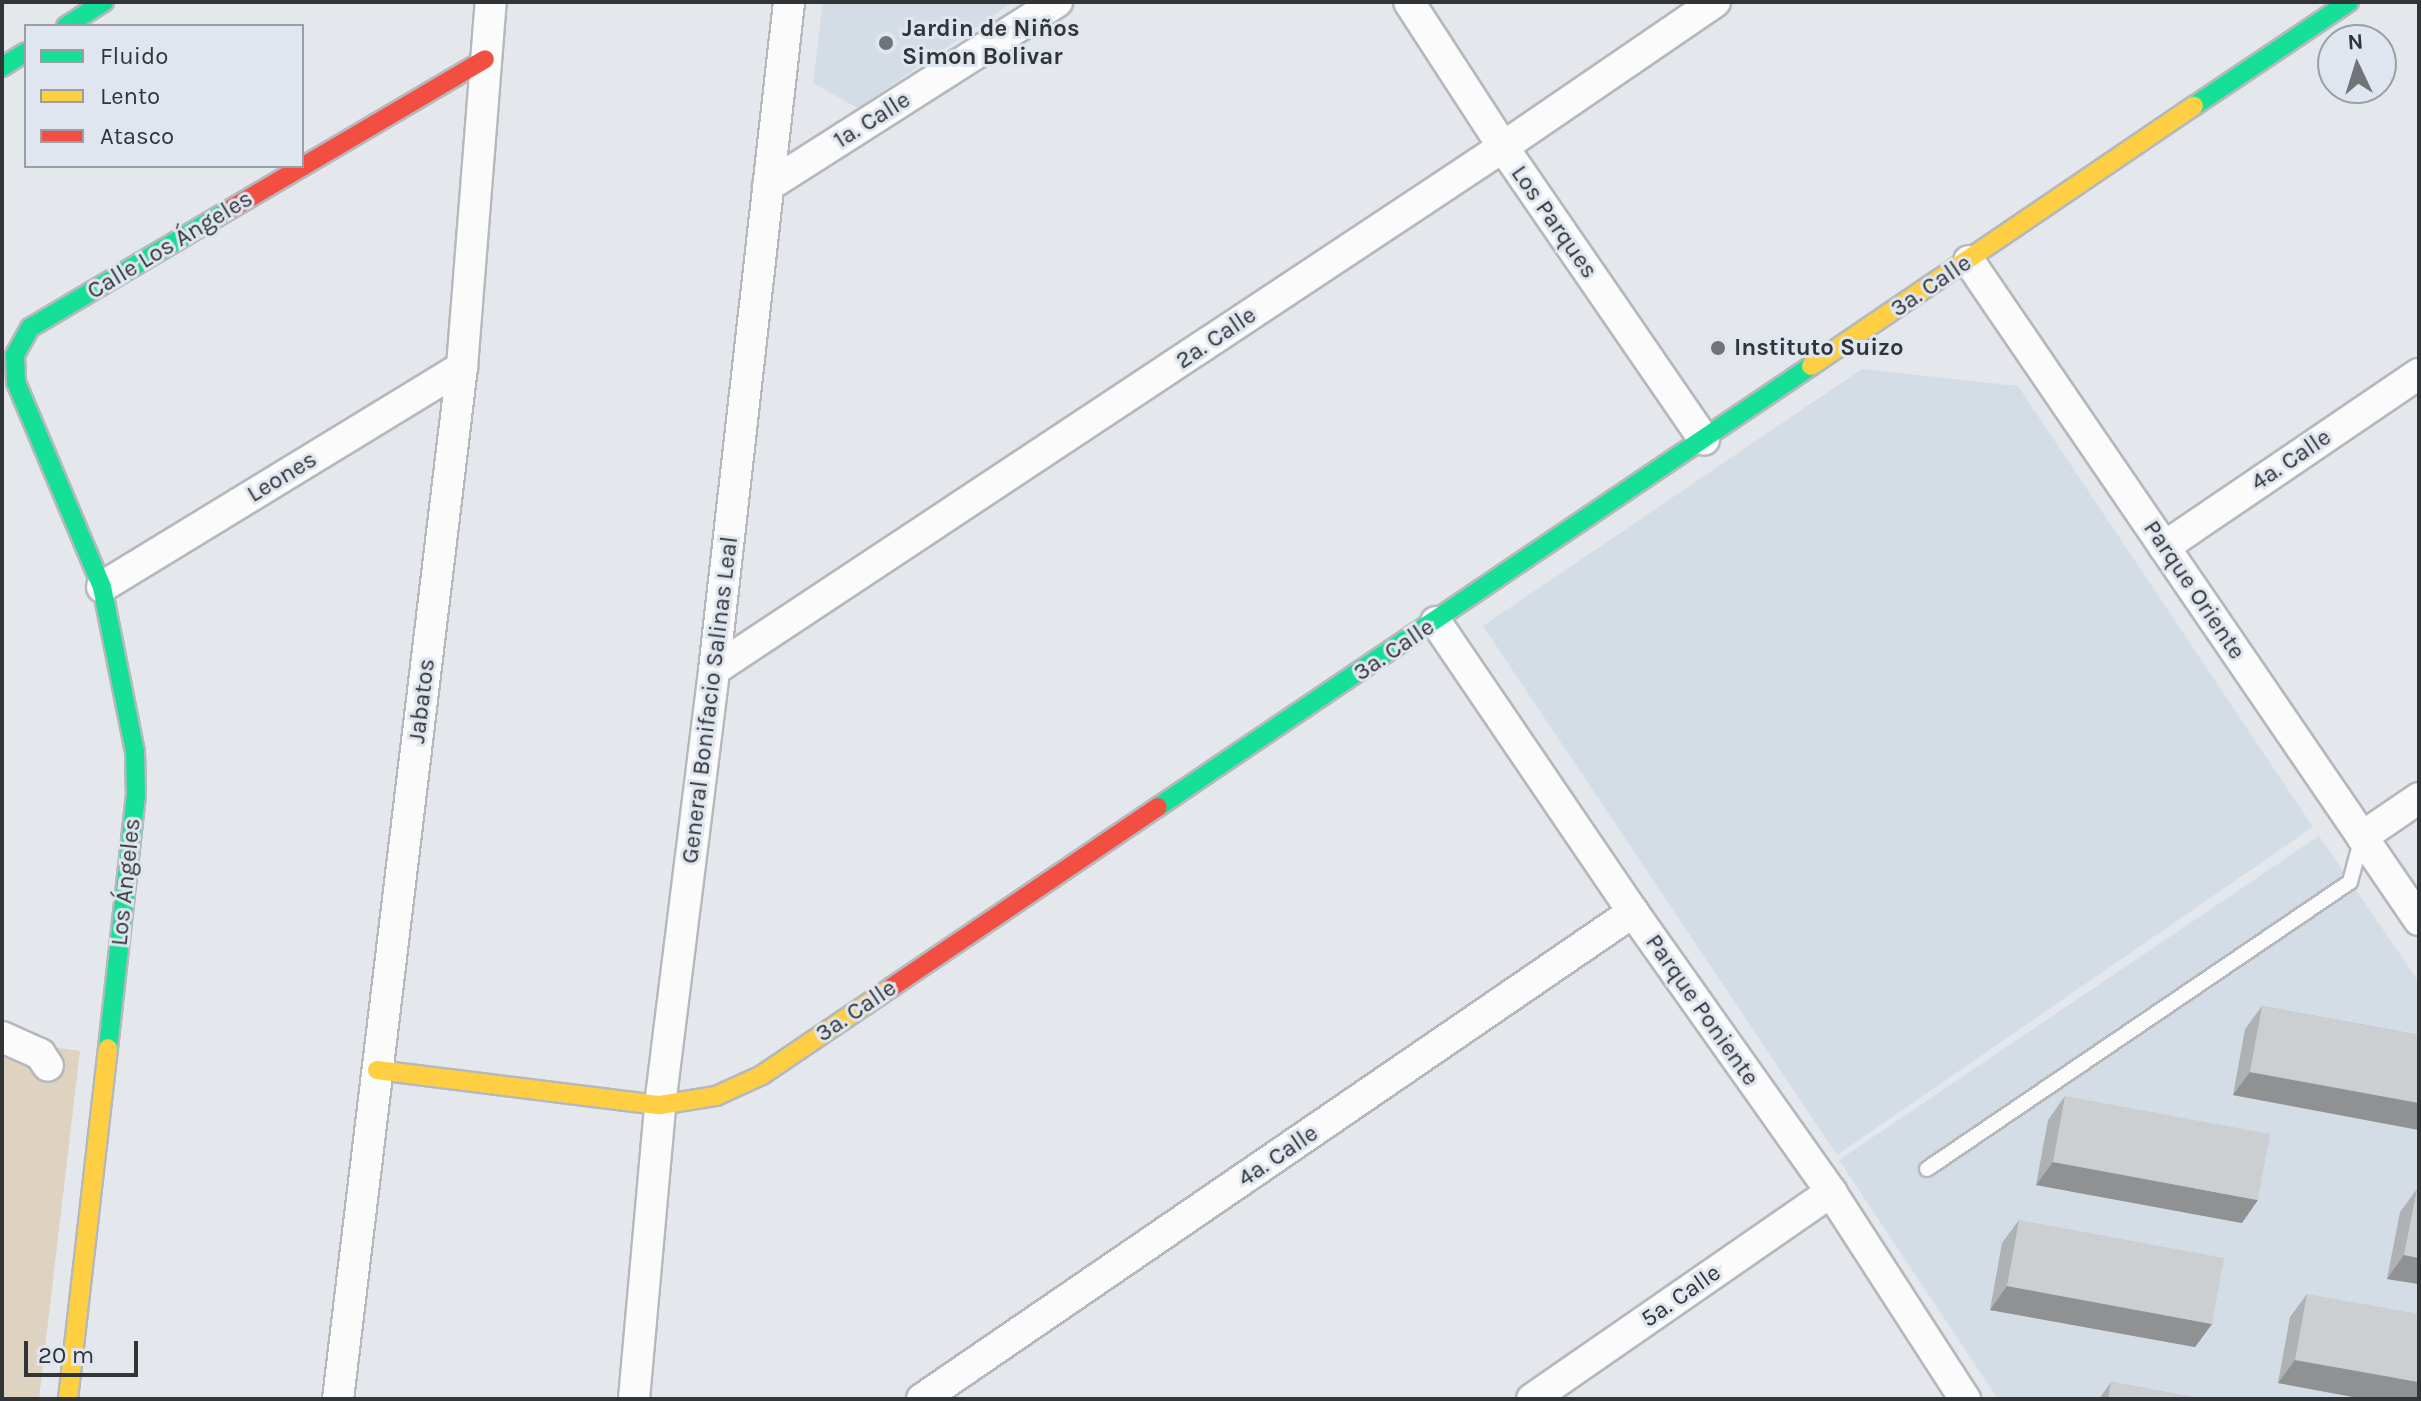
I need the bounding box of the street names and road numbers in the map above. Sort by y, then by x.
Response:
street label: 1a. Calle [828,85,916,155]
street label: Los Parques [1505,160,1603,284]
street label: Calle Los Ángeles [82,184,258,306]
street label: 3a. Calle [1885,249,1977,323]
street label: 2a. Calle [1170,301,1262,375]
street label: 4a. Calle [2246,423,2336,497]
street label: Leones [242,445,322,509]
street label: Parque Oriente [2137,515,2251,665]
street label: General Bonifacio Salinas Leal [676,535,744,865]
street label: 3a. Calle [1348,613,1440,687]
street label: Jabatos [403,657,441,745]
street label: Los Ángeles [105,817,147,947]
street label: Parque Poniente [1639,929,1765,1091]
street label: 3a. Calle [810,974,902,1048]
street label: 4a. Calle [1233,1119,1323,1193]
street label: 5a. Calle [1636,1258,1726,1334]

